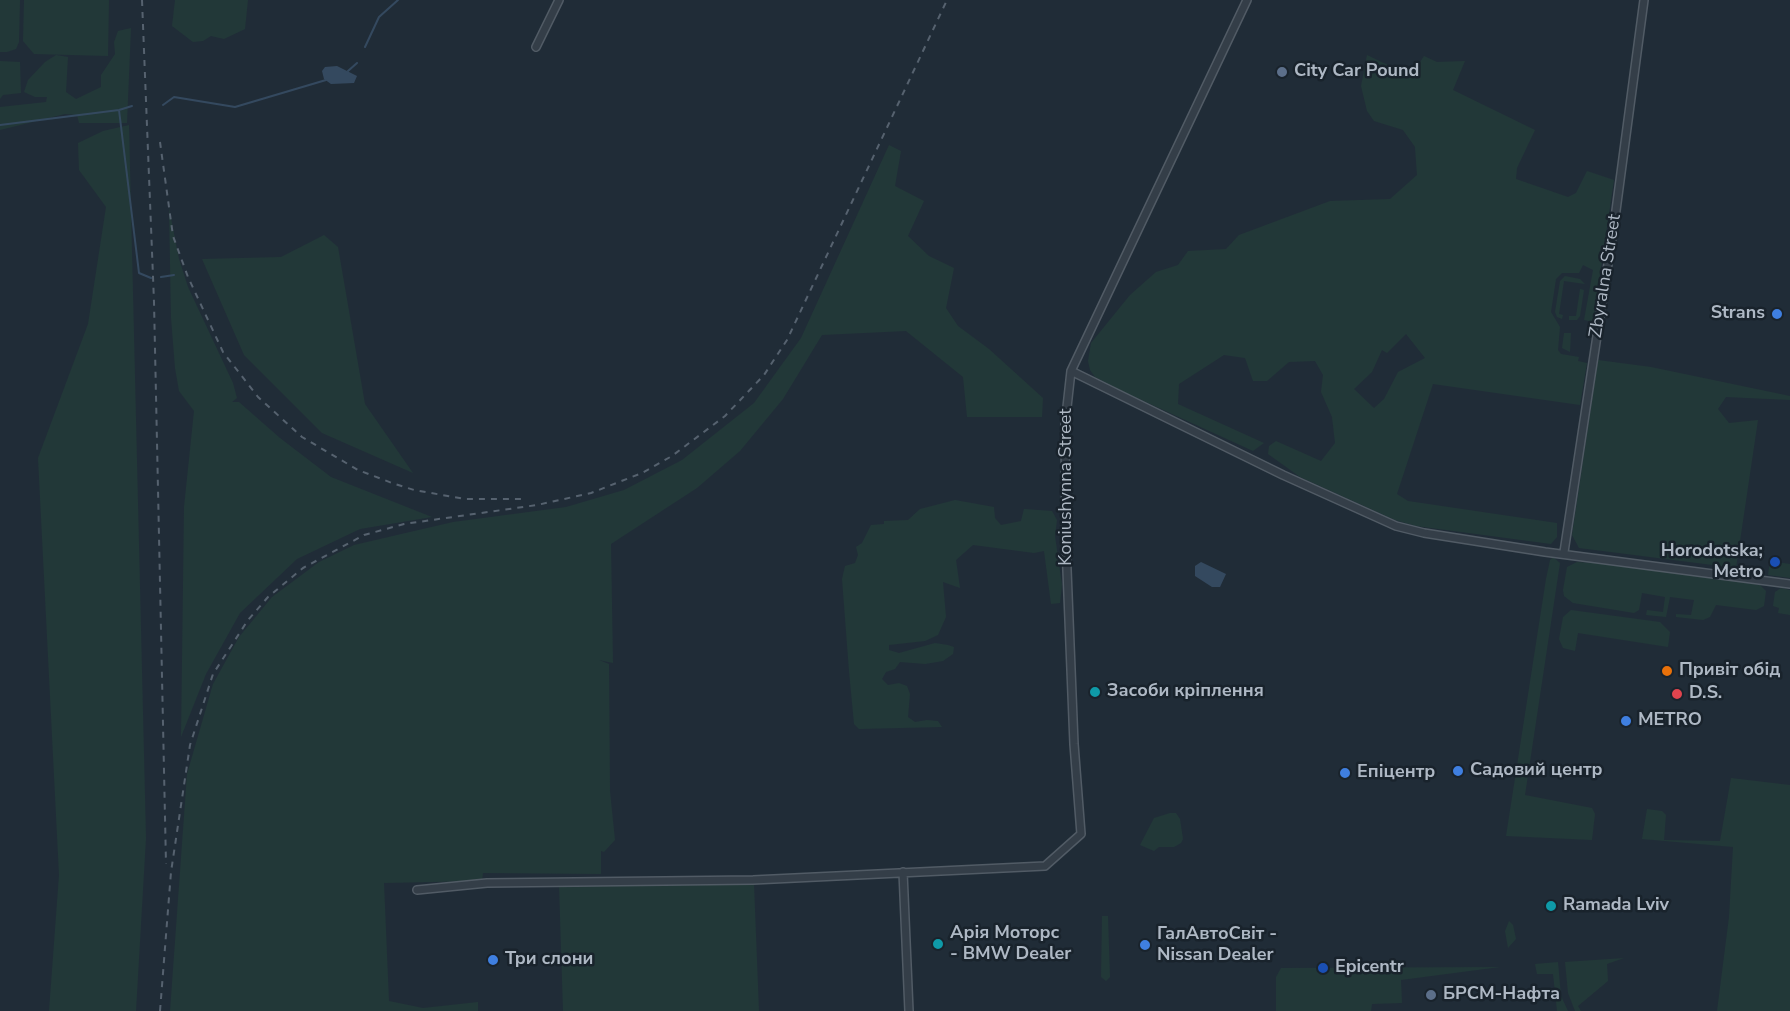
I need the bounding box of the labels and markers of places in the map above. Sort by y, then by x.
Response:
place label: City Car Pound [1294,61,1419,83]
marker: City Car Pound [1275,65,1289,79]
place label: Strans [1711,303,1765,325]
marker: Strans [1770,307,1784,321]
place label: Horodotska; Metro [1661,541,1763,584]
marker: Horodotska; Metro [1768,555,1782,569]
place label: Привіт обід [1679,660,1780,682]
marker: Привіт обід [1660,664,1674,678]
place label: Засоби кріплення [1107,681,1264,703]
place label: D.S. [1689,683,1722,705]
marker: Засоби кріплення [1088,685,1102,699]
marker: D.S. [1670,687,1684,701]
place label: METRO [1638,710,1702,732]
marker: METRO [1619,714,1633,728]
place label: Садовий центр [1470,760,1602,782]
place label: Епіцентр [1357,762,1435,784]
marker: Садовий центр [1451,764,1465,778]
marker: Епіцентр [1338,766,1352,780]
place label: Ramada Lviv [1563,895,1669,917]
marker: Ramada Lviv [1544,899,1558,913]
place label: Арія Моторс - BMW Dealer [950,923,1071,966]
place label: ГалАвтоСвіт - Nissan Dealer [1157,924,1277,966]
marker: Арія Моторс - BMW Dealer [931,937,945,951]
marker: ГалАвтоСвіт - Nissan Dealer [1138,938,1152,952]
place label: Три слони [505,949,593,971]
marker: Три слони [486,953,500,967]
place label: Epicentr [1335,957,1404,979]
marker: Epicentr [1316,961,1330,975]
place label: БРСМ-Нафта [1443,984,1560,1006]
marker: БРСМ-Нафта [1424,988,1438,1002]

